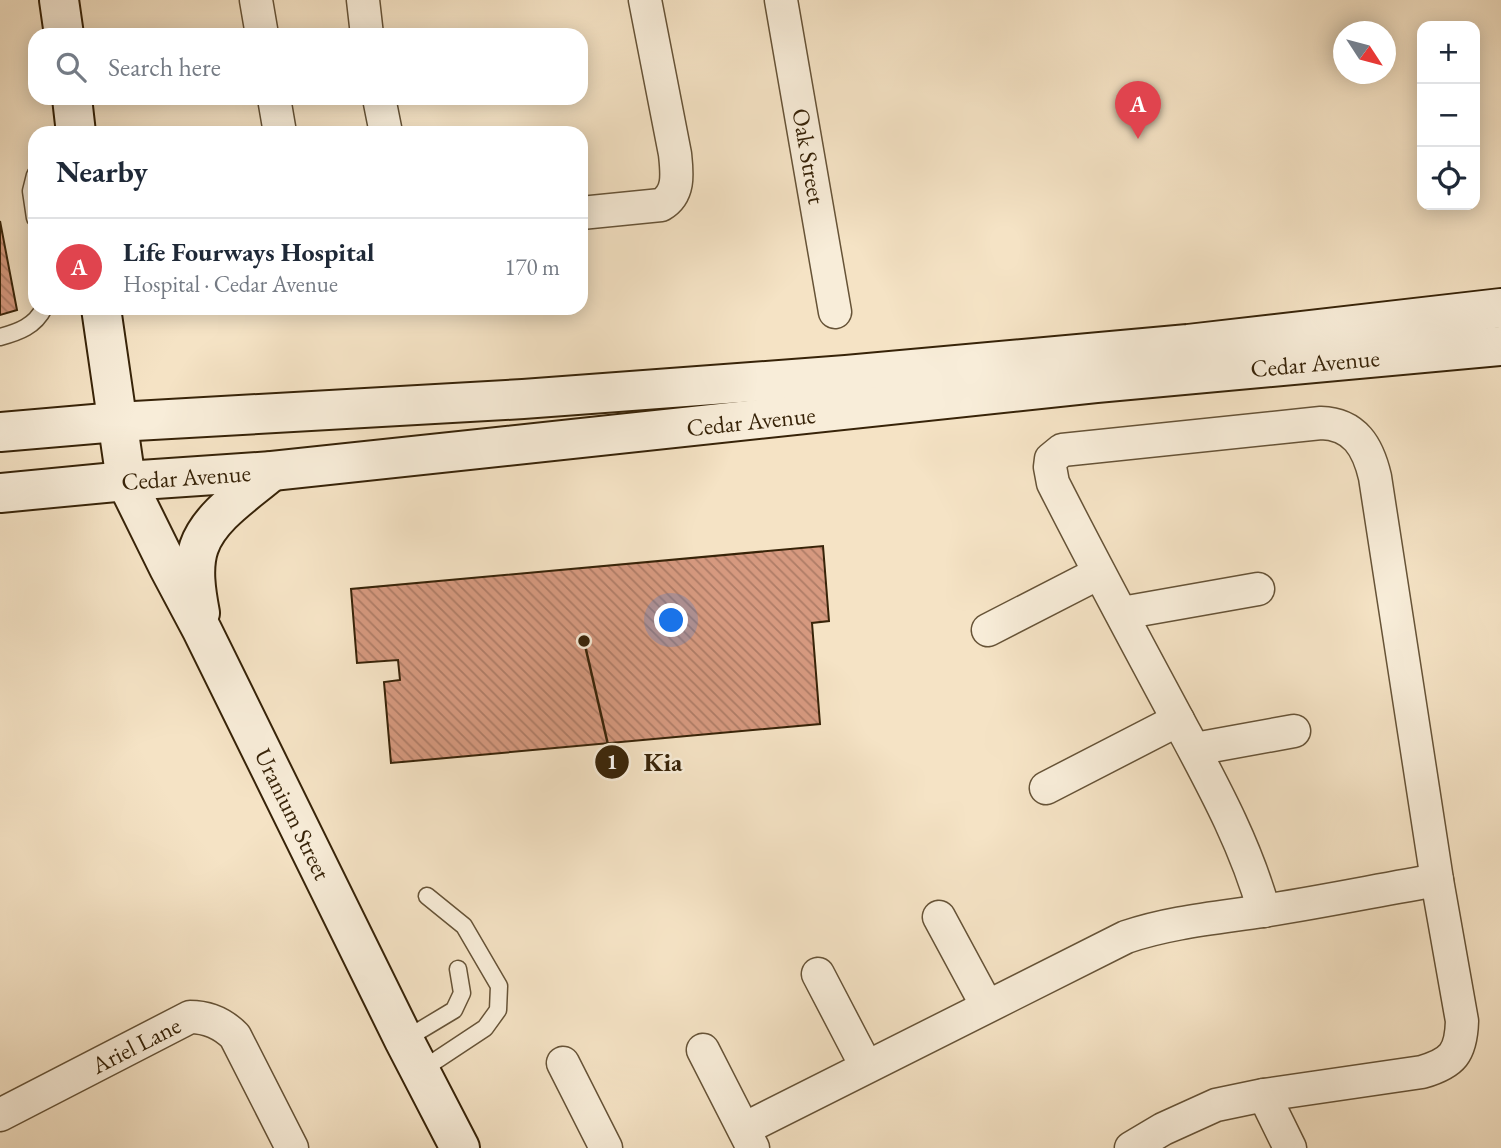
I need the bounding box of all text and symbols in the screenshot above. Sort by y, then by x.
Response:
north arrow [1333,21,1396,84]
map controls [1417,21,1480,210]
button: + [1417,21,1480,84]
search box [28,28,588,105]
icon: search [52,48,90,86]
text: Search here [108,50,221,84]
pin: A [1115,81,1161,139]
button: − [1417,84,1480,147]
street label: Oak Street [785,106,833,207]
button: locate [1417,147,1480,210]
text: Nearby [56,152,148,191]
text: Life Fourways Hospital [123,235,374,269]
text: A [71,252,87,282]
text: 170 m [504,252,560,282]
text: Hospital · Cedar Avenue [123,269,338,299]
street label: Cedar Avenue [1249,342,1381,384]
street label: Cedar Avenue [685,399,817,443]
street label: Cedar Avenue [120,457,252,497]
your location [654,603,688,637]
callout: Kia [594,739,696,786]
street label: Uranium Street [248,743,338,885]
text: Kia [644,745,683,779]
text: 1 [606,748,618,775]
street label: Ariel Lane [85,1009,186,1081]

